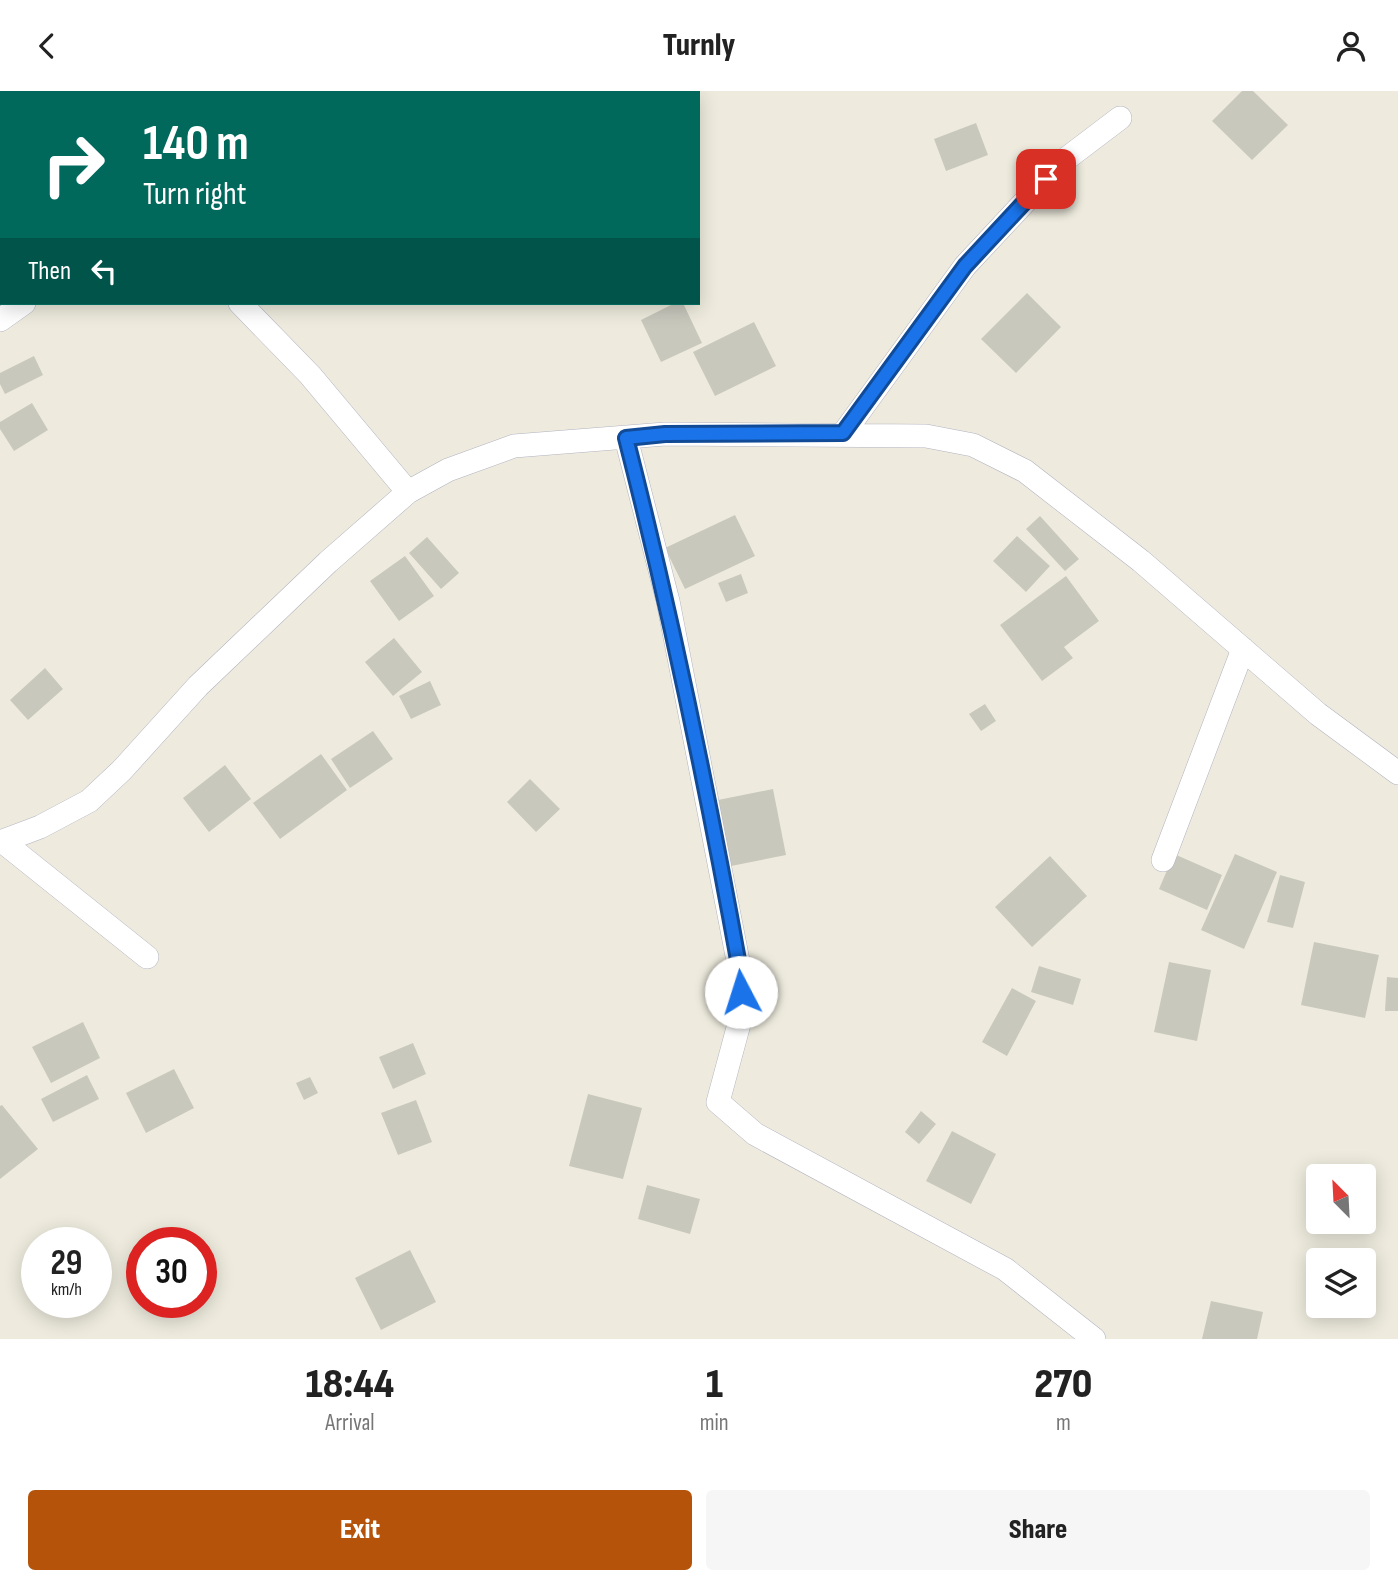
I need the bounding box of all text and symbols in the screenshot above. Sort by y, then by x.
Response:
text: Turnly [663,26,735,65]
icon: back [28,27,66,65]
icon: person [1332,27,1370,65]
text: 140 m [143,115,249,174]
icon: right [28,119,119,210]
pin [1016,149,1076,209]
icon: arrive [1027,160,1065,198]
text: Turn right [143,175,247,214]
icon: left [85,252,123,290]
text: Then [28,256,71,287]
position arrow [704,955,778,1029]
north arrow [1306,1164,1376,1234]
map controls [1306,1164,1376,1318]
speed limit sign: 30 [126,1227,217,1318]
text: 29 [51,1242,82,1285]
button: layers [1306,1248,1376,1318]
text: km/h [51,1279,82,1300]
text: 18:44 [305,1359,394,1410]
text: 1 [706,1359,723,1410]
text: 270 [1034,1359,1092,1410]
text: Arrival [325,1409,375,1437]
text: min [700,1409,729,1437]
text: m [1056,1409,1071,1437]
button: Exit [28,1490,692,1570]
button: Share [706,1490,1370,1570]

